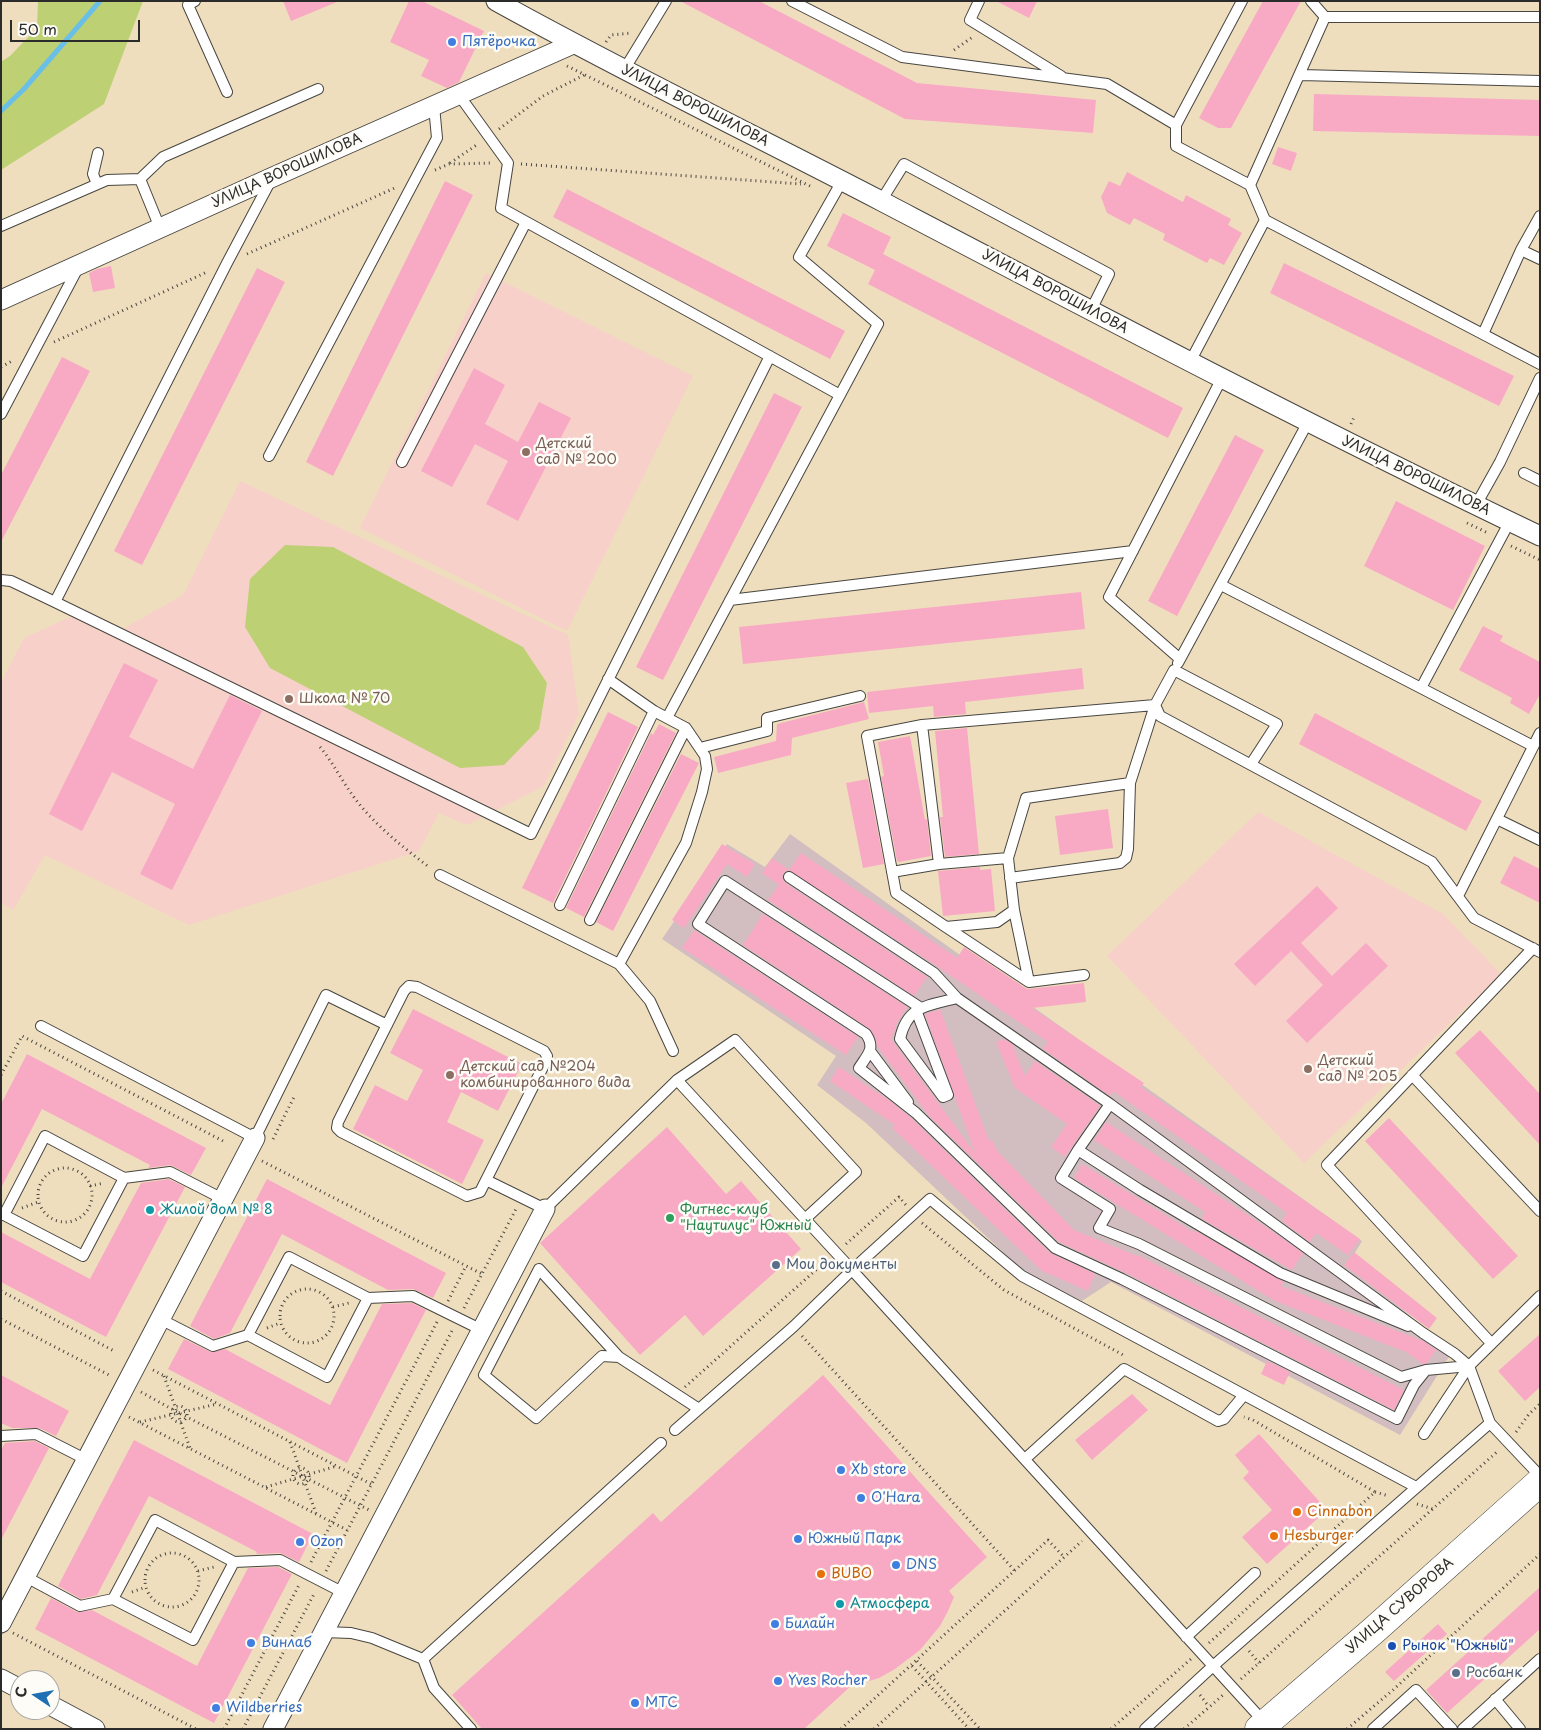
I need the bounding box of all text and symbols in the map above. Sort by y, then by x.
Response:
scale bar [12,10,142,42]
text: 50 m [18,17,57,40]
place label: Пятёрочка [462,34,536,50]
marker: Пятёрочка [446,36,458,48]
street label: УЛИЦА ВОРОШИЛОВА [619,62,771,150]
street label: УЛИЦА ВОРОШИЛОВА [209,130,365,212]
street label: УЛИЦА ВОРОШИЛОВА [979,246,1131,338]
street label: УЛИЦА ВОРОШИЛОВА [1339,433,1493,519]
place label: Детский сад № 200 [536,436,617,468]
marker: Детский сад № 200 [520,446,532,458]
place label: Школа № 70 [299,691,390,707]
marker: Школа № 70 [283,693,295,705]
place label: Детский сад № 205 [1318,1053,1397,1086]
place label: Детский сад №204 комбинированного вида [460,1059,631,1092]
marker: Детский сад № 205 [1302,1063,1314,1075]
marker: Детский сад №204 комбинированного вида [444,1069,456,1081]
place label: Жилой дом № 8 [160,1202,273,1218]
place label: Фитнес-клуб "Наутилус" Южный [680,1202,812,1234]
marker: Жилой дом № 8 [144,1204,156,1216]
marker: Фитнес-клуб "Наутилус" Южный [664,1212,676,1224]
place label: Мои документы [786,1257,897,1273]
marker: Мои документы [770,1259,782,1271]
place label: Xb store [851,1462,906,1478]
marker: Xb store [835,1464,847,1476]
place label: O'Hara [871,1490,920,1506]
marker: O'Hara [855,1492,867,1504]
place label: Cinnabon [1307,1504,1372,1520]
marker: Cinnabon [1291,1506,1303,1518]
place label: Hesburger [1284,1528,1353,1544]
marker: Hesburger [1268,1530,1280,1542]
place label: Южный Парк [808,1531,901,1547]
marker: Южный Парк [792,1533,804,1545]
place label: Ozon [310,1534,343,1550]
marker: Ozon [294,1536,306,1548]
street label: УЛИЦА СУВОРОВА [1343,1555,1457,1657]
place label: DNS [906,1557,937,1573]
marker: DNS [890,1559,902,1571]
place label: BUBO [831,1566,872,1582]
marker: BUBO [815,1568,827,1580]
place label: Атмосфера [850,1596,930,1612]
marker: Атмосфера [834,1598,846,1610]
place label: Билайн [785,1616,835,1632]
marker: Билайн [769,1618,781,1630]
place label: Винлаб [261,1635,312,1651]
marker: Винлаб [245,1637,257,1649]
place label: Рынок "Южный" [1402,1638,1514,1654]
marker: Рынок "Южный" [1386,1640,1398,1652]
place label: Росбанк [1466,1665,1523,1681]
marker: Росбанк [1450,1667,1462,1679]
north arrow [10,1670,60,1720]
place label: Yves Rocher [788,1673,867,1689]
marker: Yves Rocher [772,1675,784,1687]
text: С [9,1685,32,1699]
place label: МТС [645,1695,678,1711]
marker: МТС [629,1697,641,1709]
place label: Wildberries [226,1700,302,1716]
marker: Wildberries [210,1702,222,1714]

